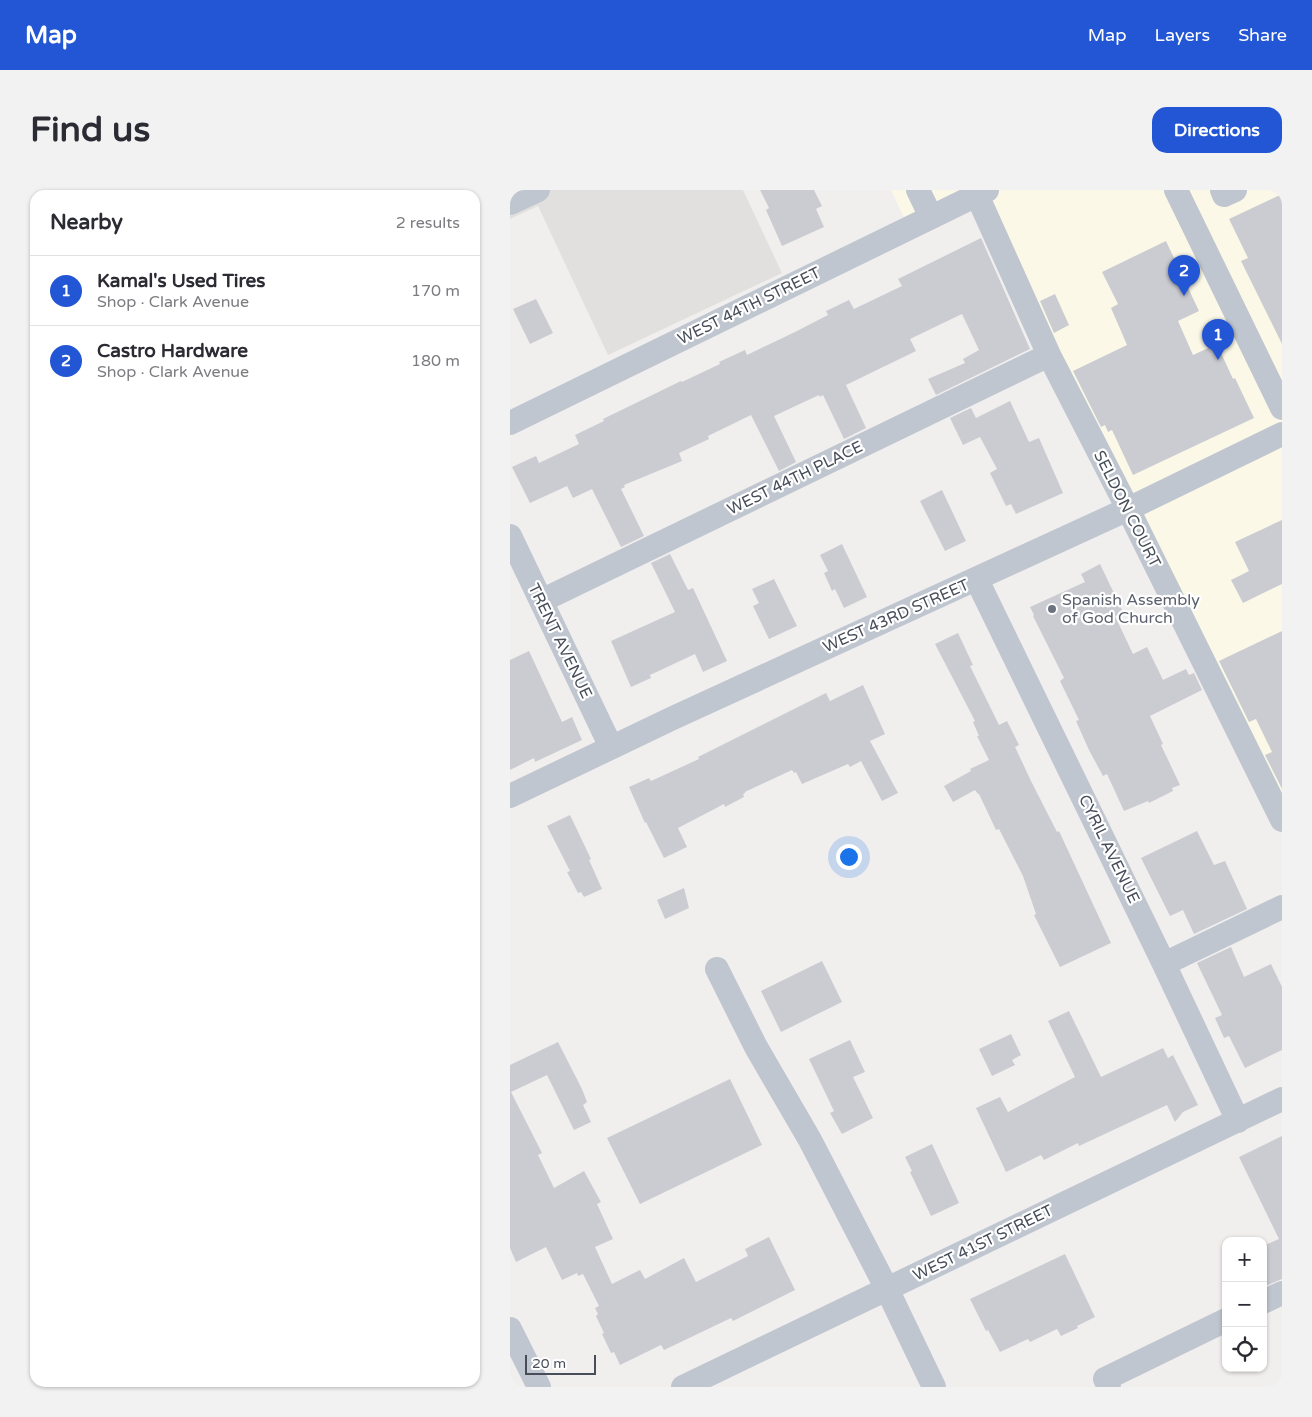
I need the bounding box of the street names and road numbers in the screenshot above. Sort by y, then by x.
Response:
street label: WEST 44TH STREET [674,263,824,349]
street label: WEST 44TH PLACE [724,437,866,519]
street label: SELDON COURT [1089,447,1165,571]
street label: WEST 43RD STREET [820,575,972,657]
street label: TRENT AVENUE [523,580,597,702]
street label: CYRIL AVENUE [1074,791,1144,907]
street label: WEST 41ST STREET [910,1200,1057,1286]

